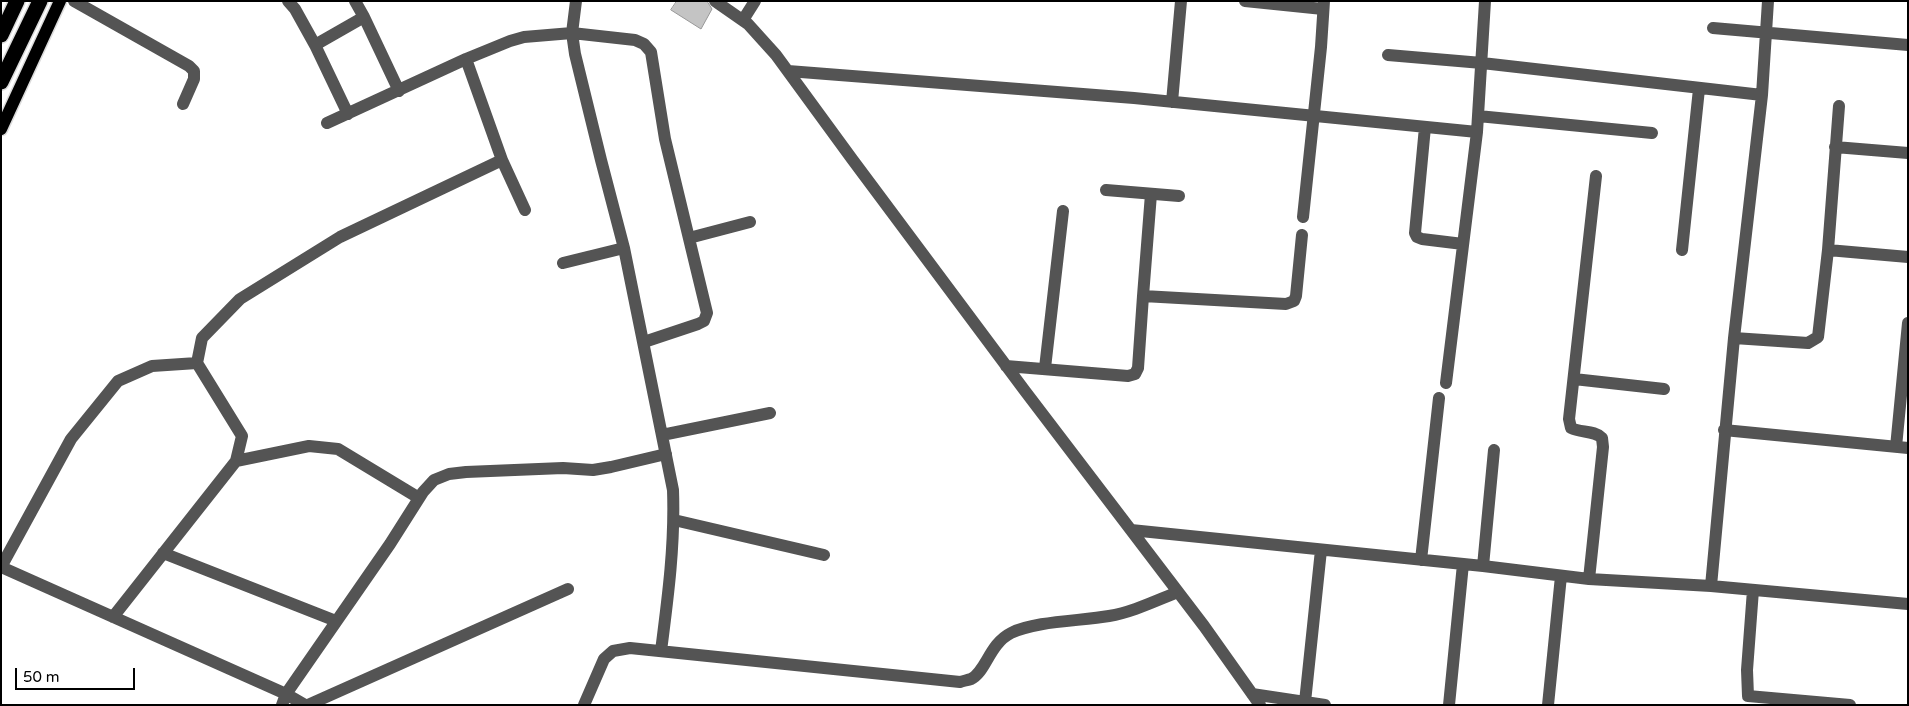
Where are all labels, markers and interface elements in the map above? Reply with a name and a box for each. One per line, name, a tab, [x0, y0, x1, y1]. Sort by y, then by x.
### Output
scale bar	[18, 658, 138, 690]
text: 50 m	[23, 668, 60, 686]

